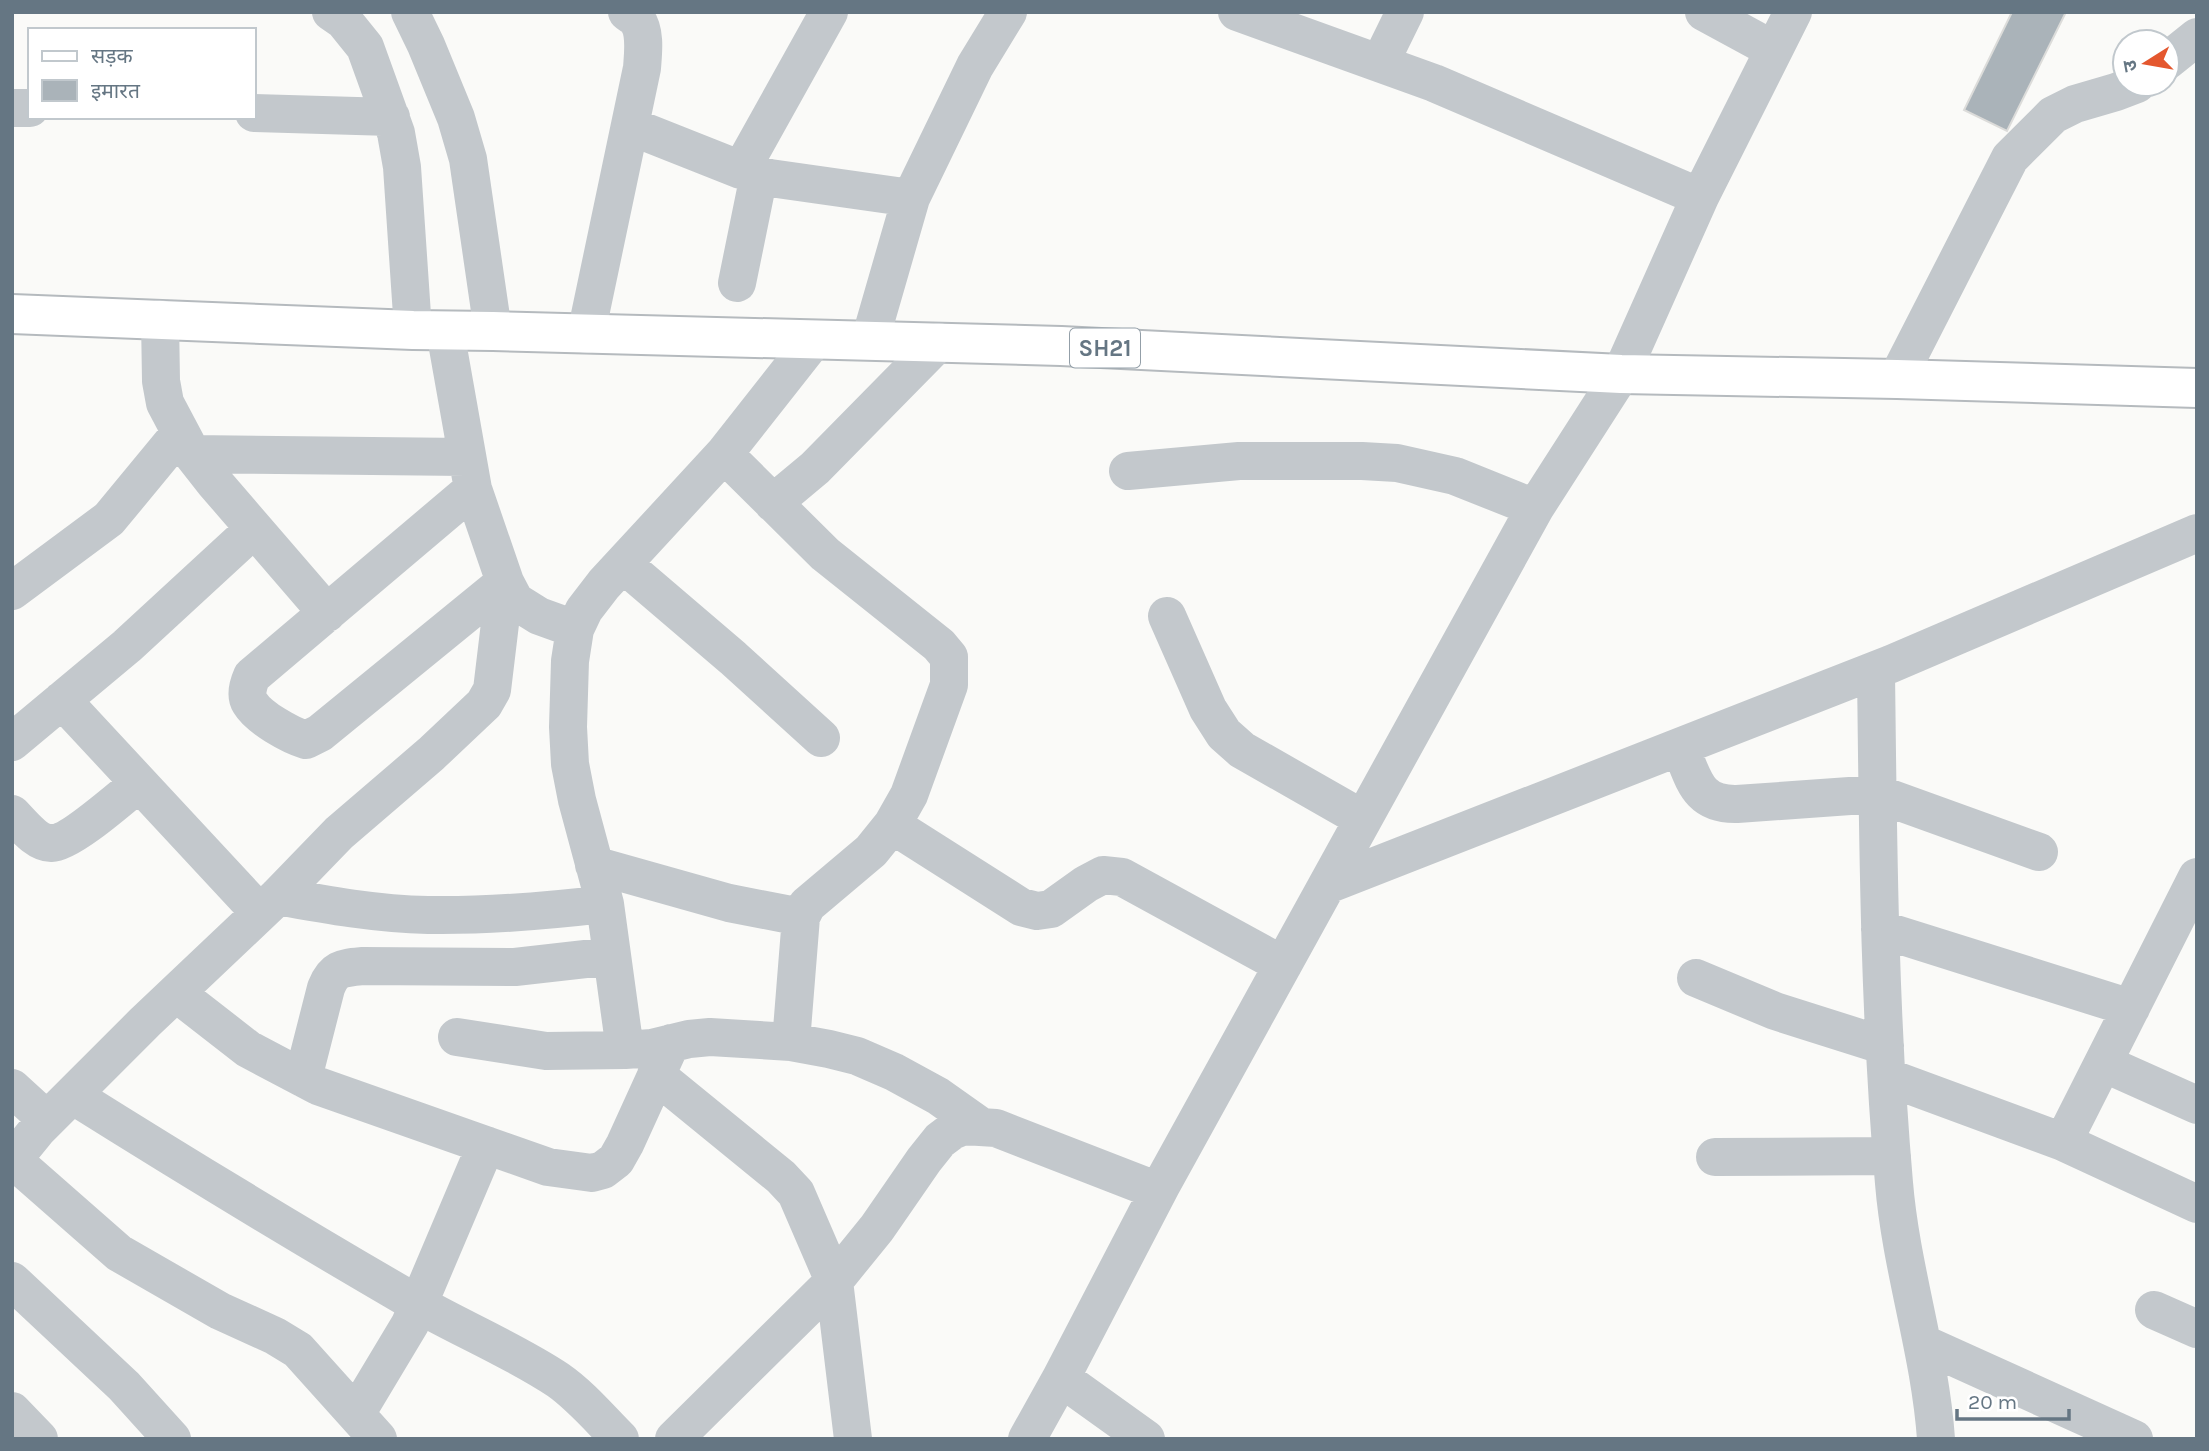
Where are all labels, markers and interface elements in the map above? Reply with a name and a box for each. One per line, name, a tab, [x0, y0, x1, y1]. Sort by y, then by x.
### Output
legend	[28, 28, 256, 119]
north arrow	[2111, 28, 2181, 98]
text: सड़क	[91, 44, 133, 68]
text: उ	[2118, 58, 2142, 74]
text: इमारत	[91, 79, 141, 103]
road number: SH21	[1070, 328, 1140, 368]
scale bar	[1957, 1378, 2069, 1422]
text: 20 m	[1968, 1390, 2017, 1414]

